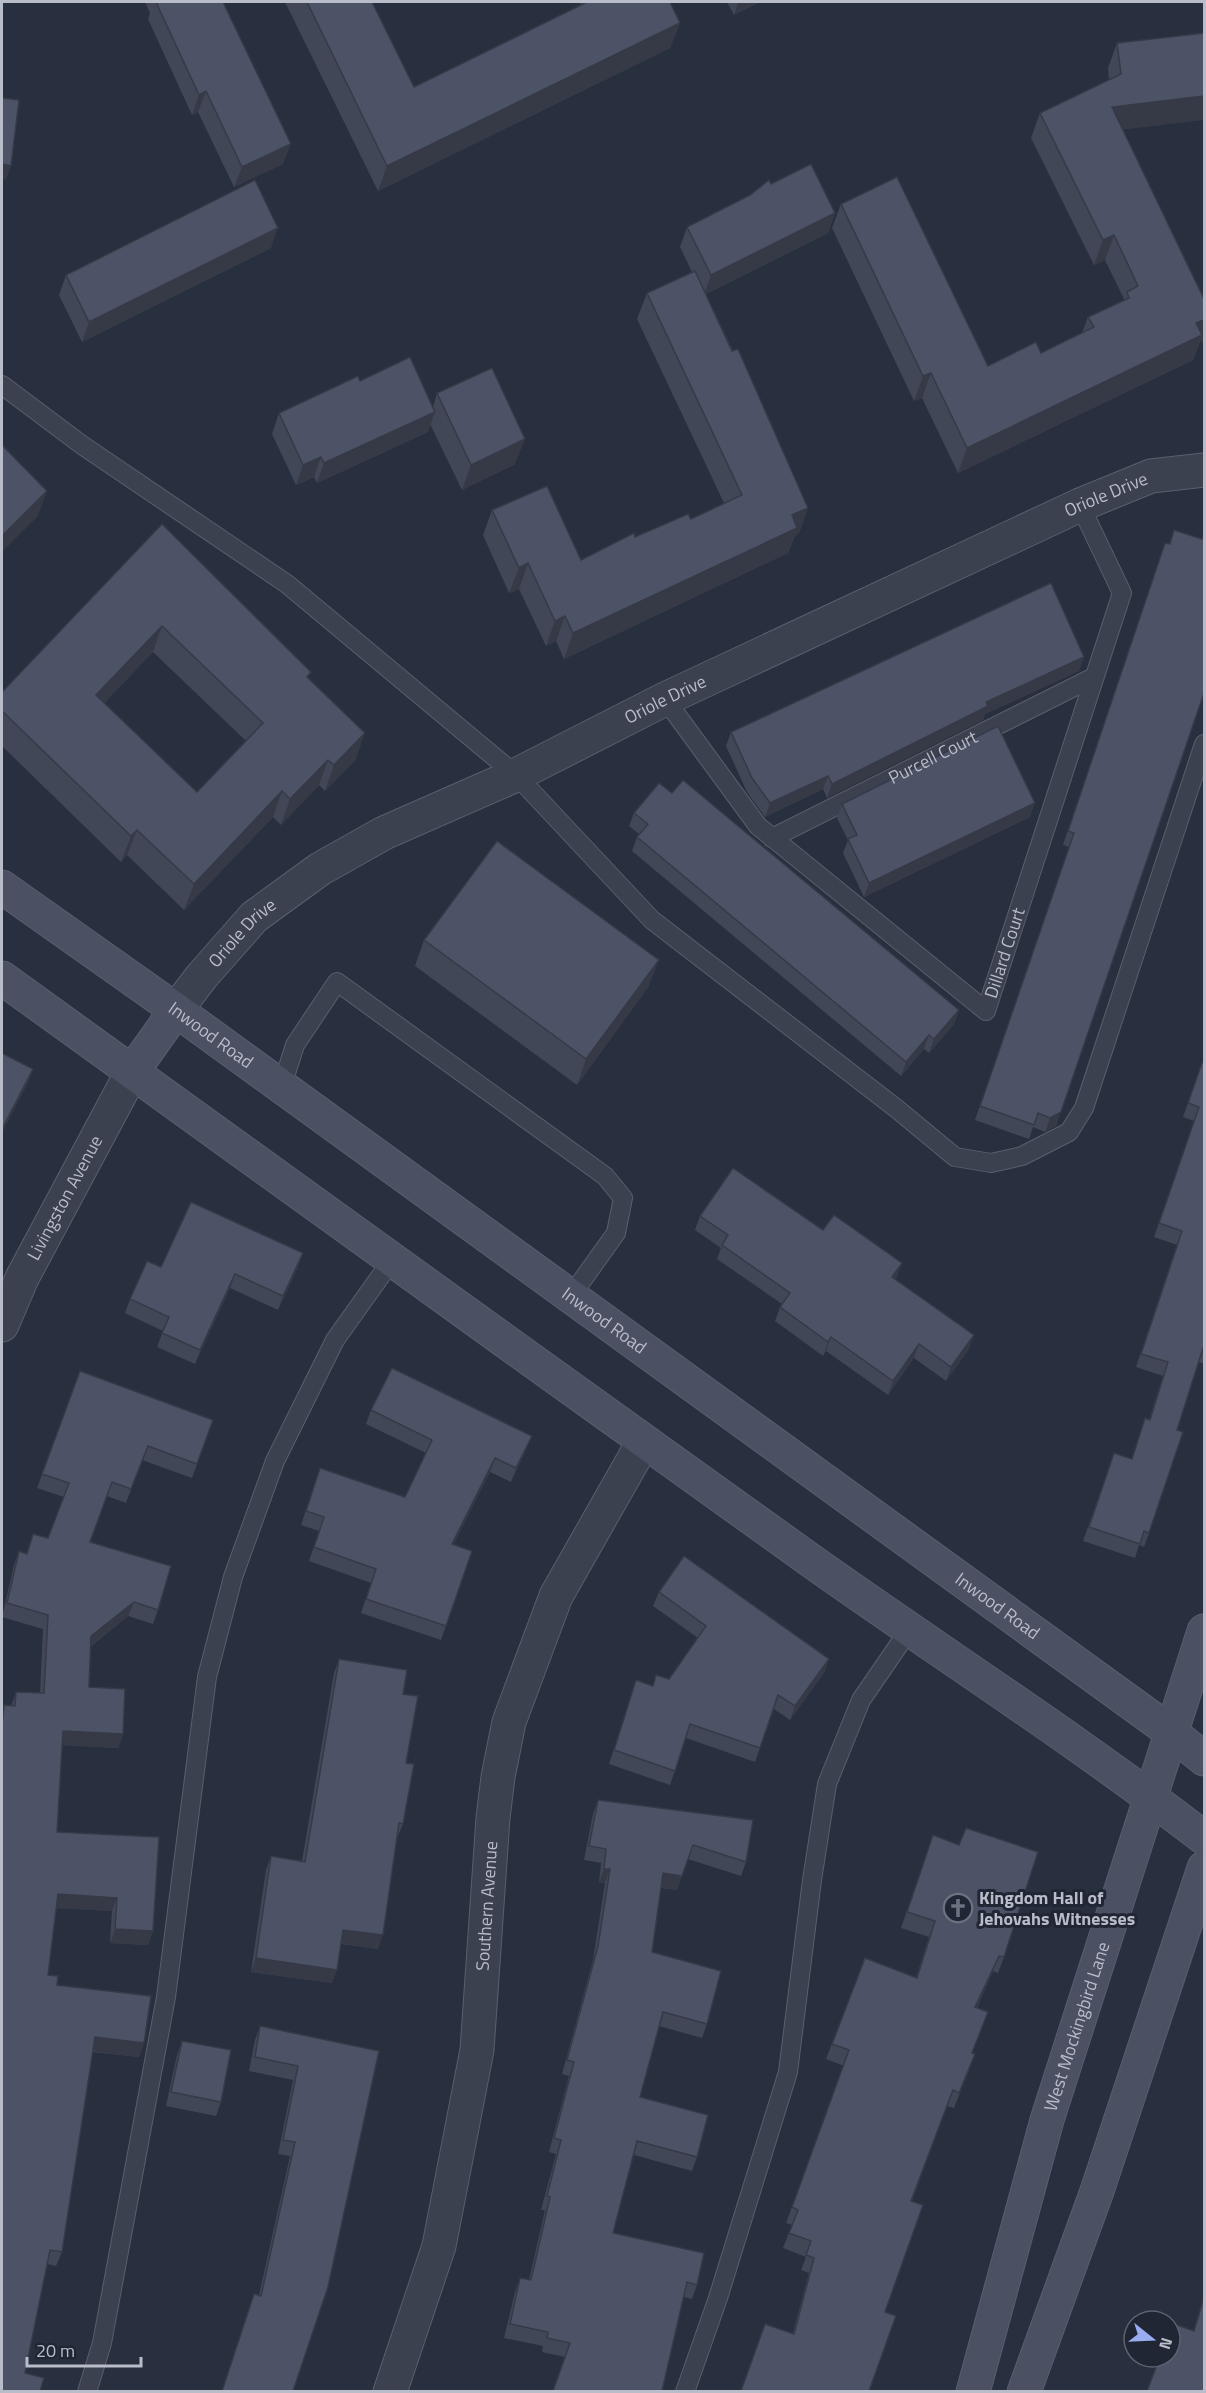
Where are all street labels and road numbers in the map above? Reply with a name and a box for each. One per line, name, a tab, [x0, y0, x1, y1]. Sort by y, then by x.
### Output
street label: Oriole Drive	[1059, 465, 1152, 524]
street label: Oriole Drive	[619, 668, 711, 731]
street label: Purcell Court	[883, 723, 983, 791]
street label: Oriole Drive	[201, 891, 282, 973]
street label: Dillard Court	[977, 903, 1032, 1002]
street label: Inwood Road	[163, 995, 259, 1075]
street label: Livingston Avenue	[20, 1130, 109, 1265]
street label: Inwood Road	[556, 1280, 652, 1360]
street label: Inwood Road	[950, 1566, 1046, 1646]
street label: Southern Avenue	[468, 1840, 504, 1972]
street label: West Mockingbird Lane	[1037, 1938, 1116, 2115]

